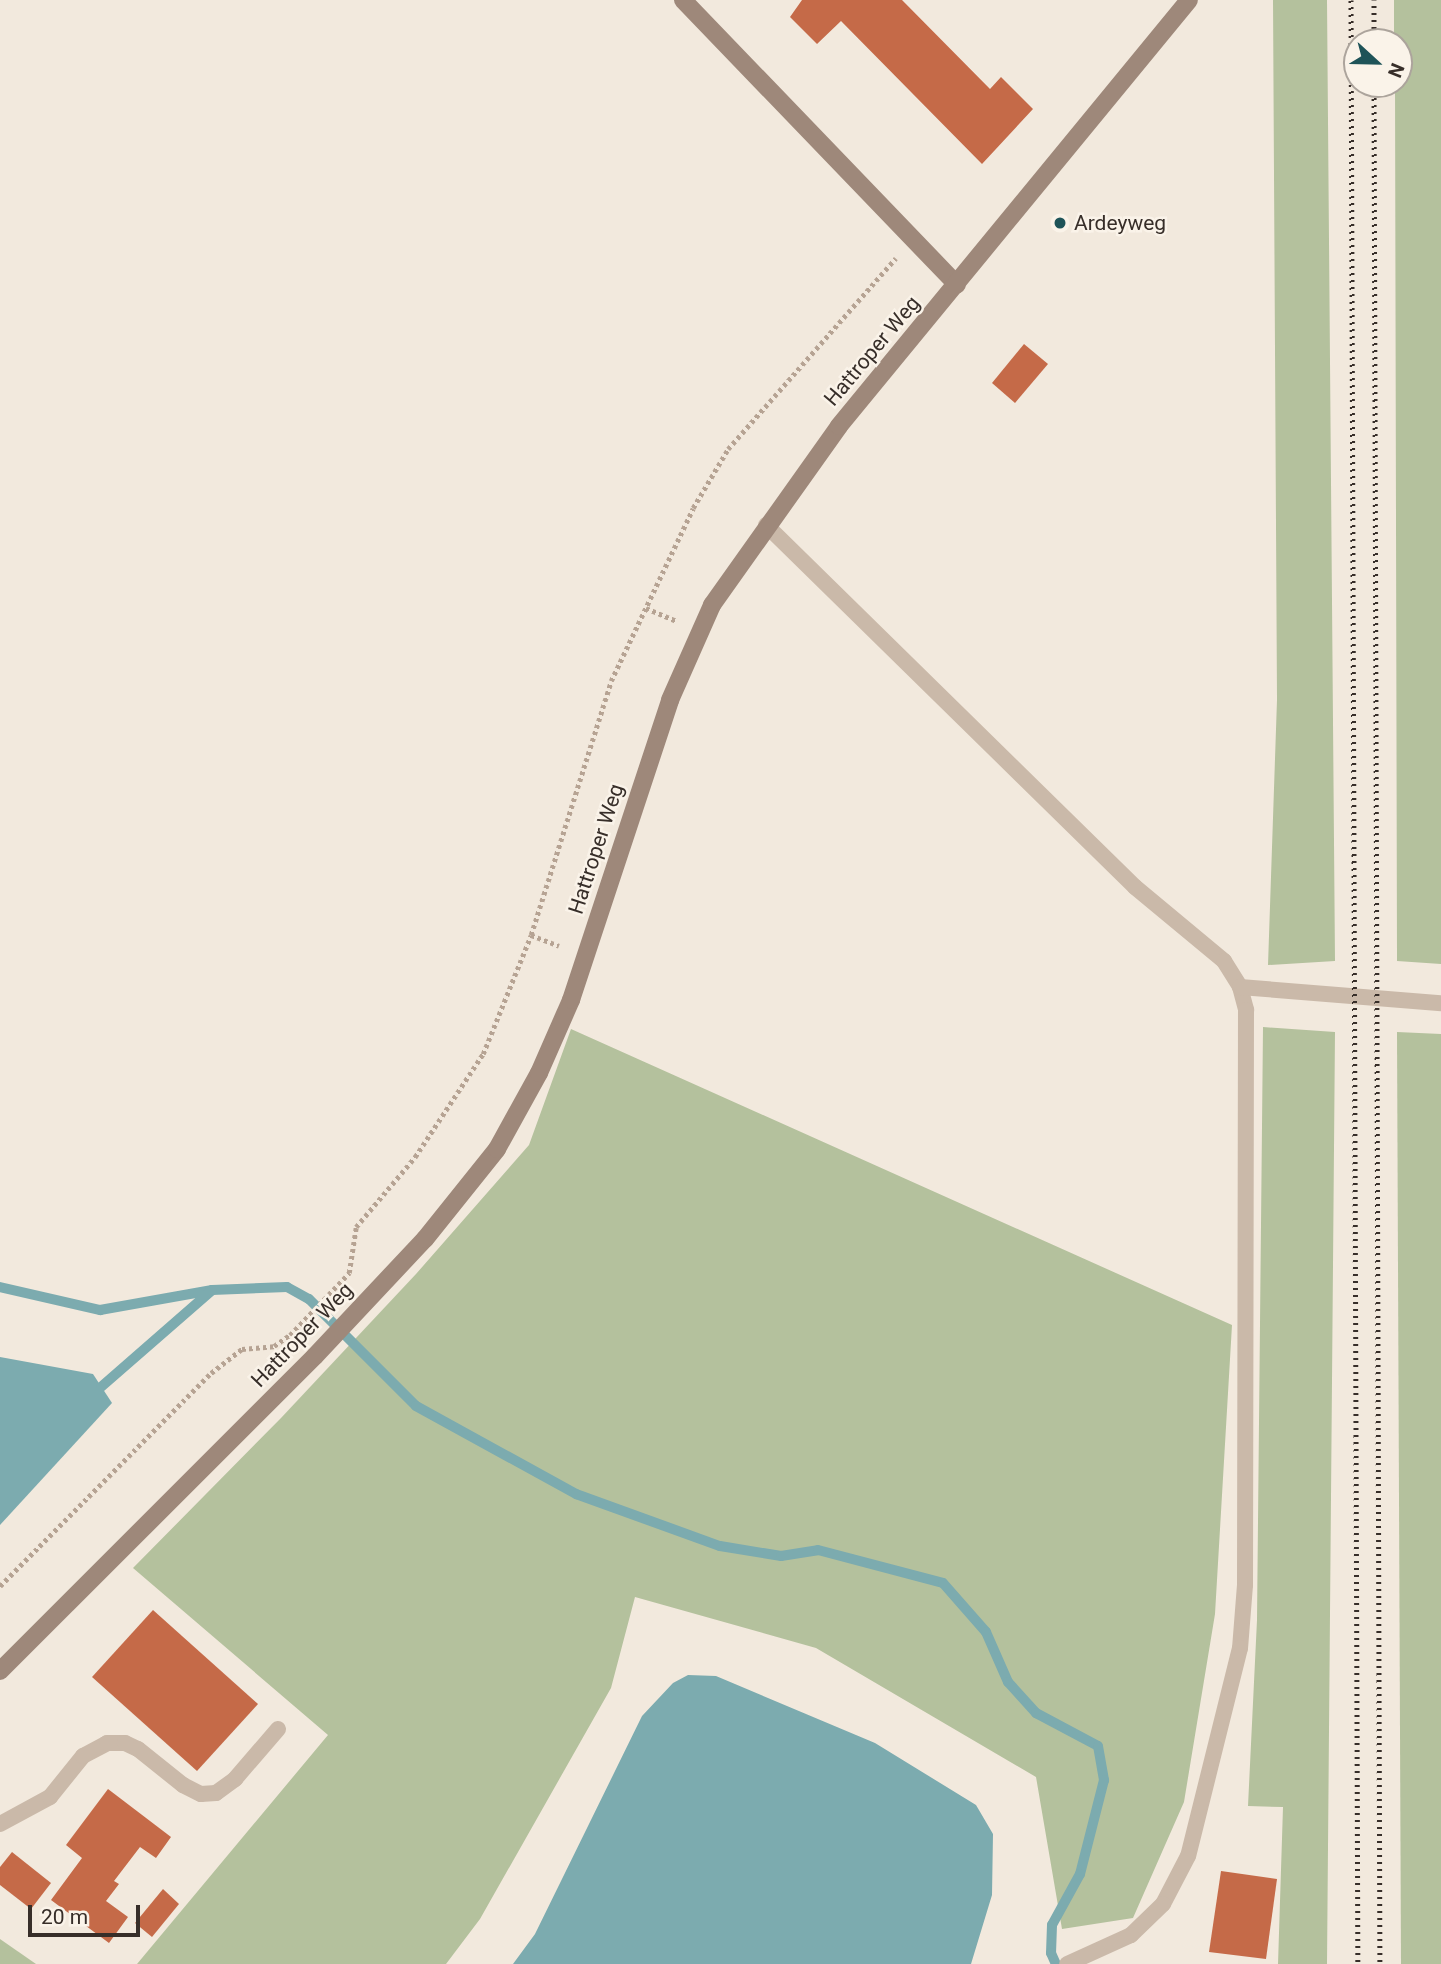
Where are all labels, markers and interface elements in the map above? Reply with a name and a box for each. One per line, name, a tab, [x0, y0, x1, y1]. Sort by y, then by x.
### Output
north arrow	[1343, 28, 1413, 98]
text: N	[1383, 60, 1409, 81]
place label: Ardeyweg	[1074, 210, 1166, 236]
marker: Ardeyweg	[1052, 215, 1068, 231]
street label: Hattroper Weg	[819, 291, 925, 411]
street label: Hattroper Weg	[563, 781, 629, 917]
street label: Hattroper Weg	[246, 1278, 358, 1392]
scale bar	[32, 1890, 144, 1934]
text: 20 m	[41, 1905, 88, 1929]

